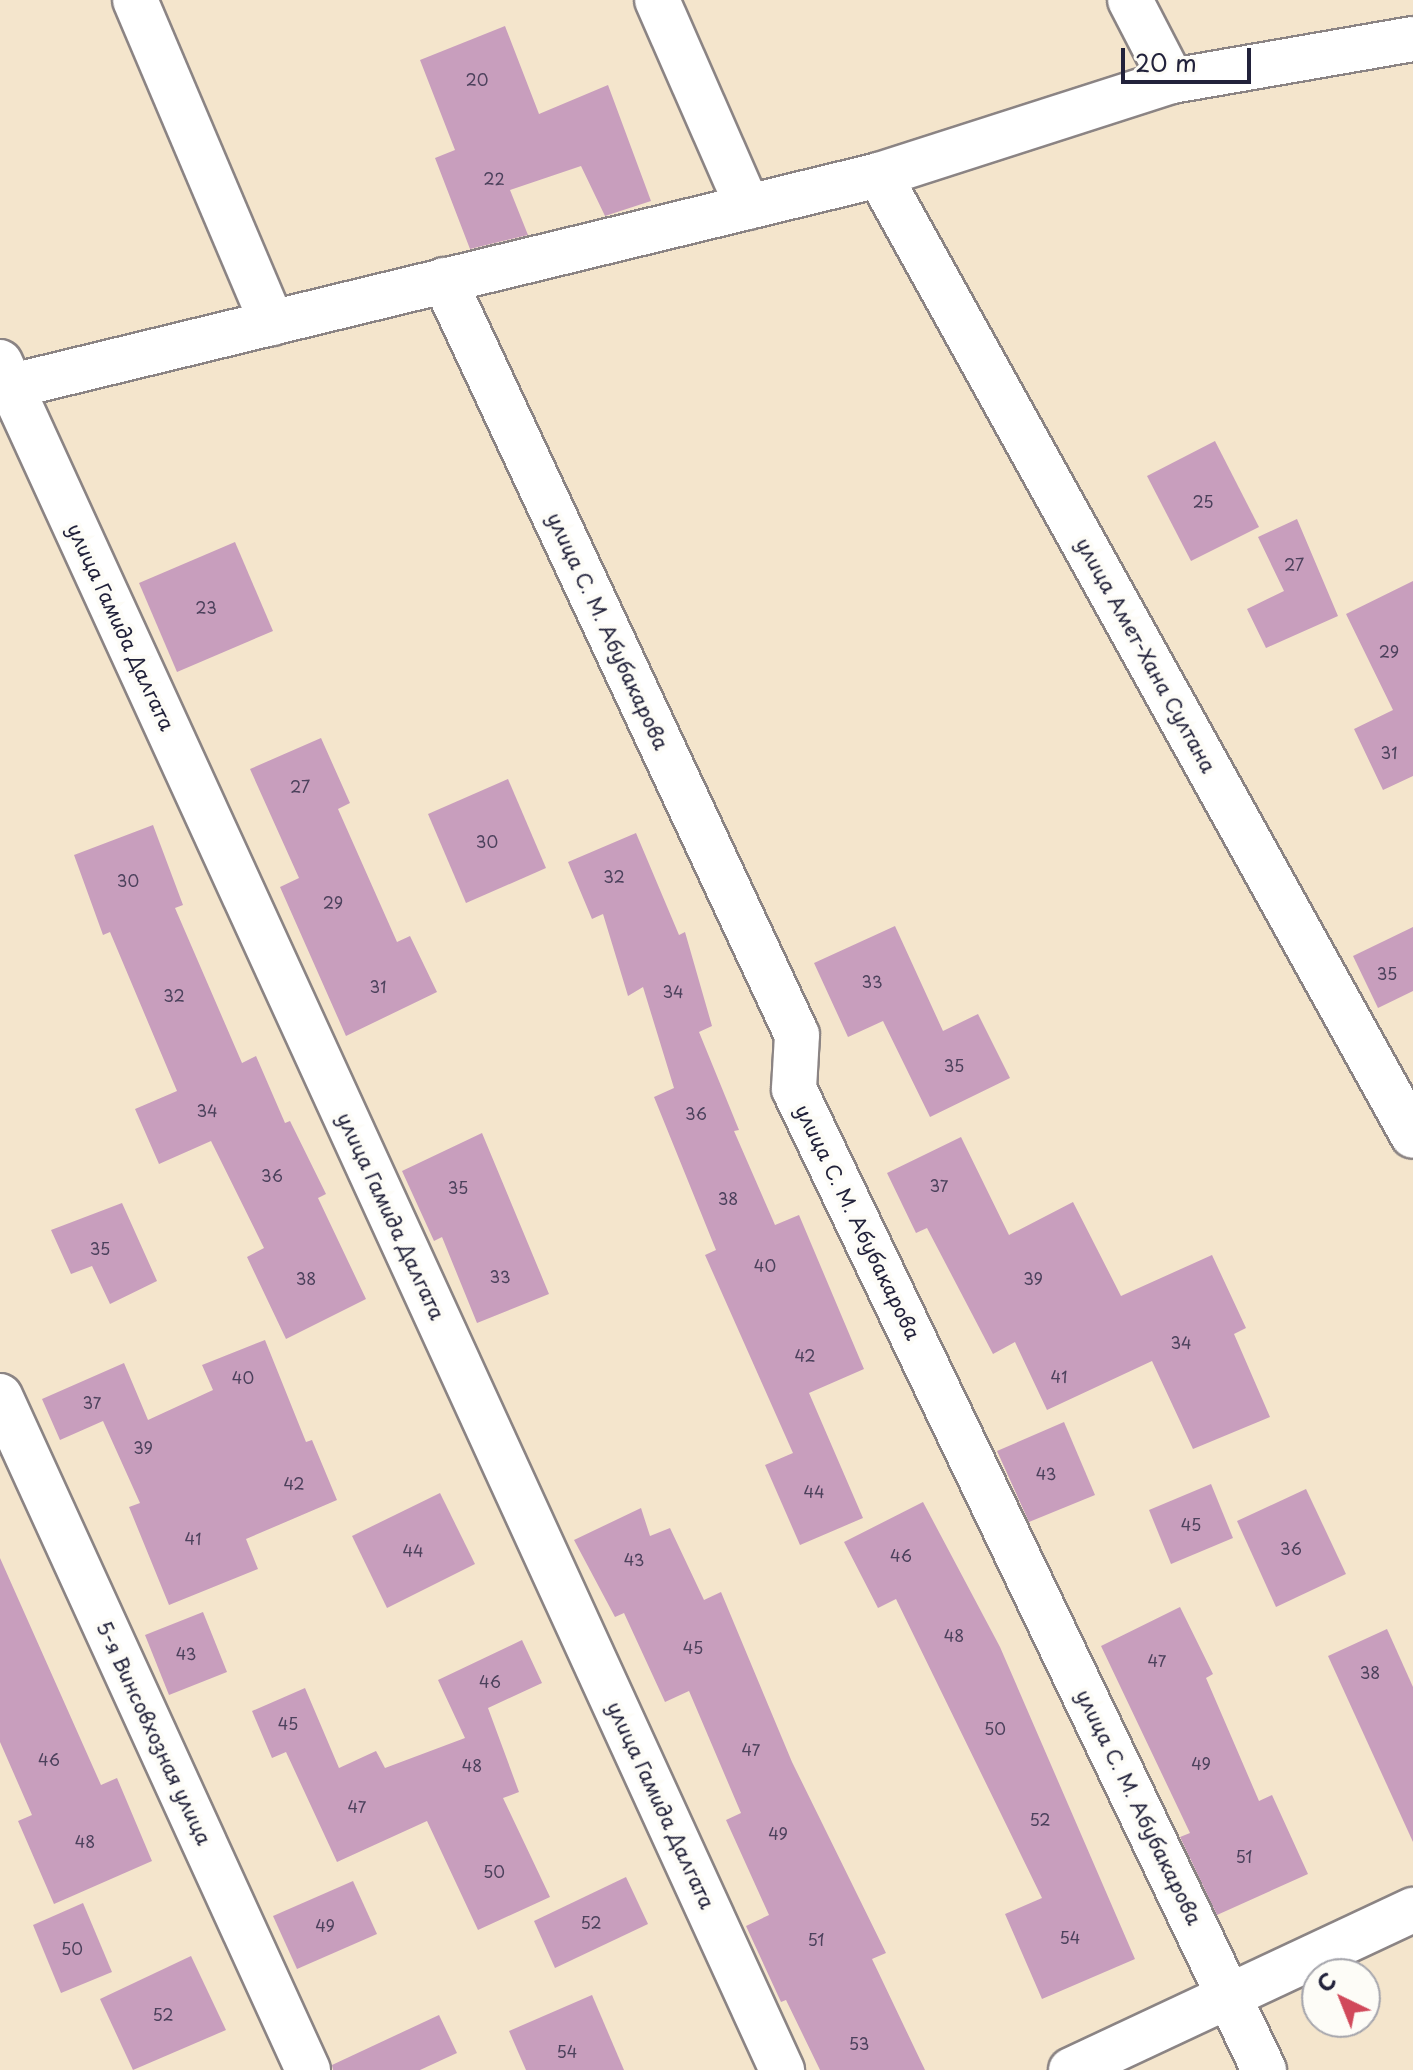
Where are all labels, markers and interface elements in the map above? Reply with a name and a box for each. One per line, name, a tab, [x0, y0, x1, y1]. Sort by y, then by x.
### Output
scale bar	[1125, 32, 1255, 82]
text: 20 m	[1135, 44, 1197, 80]
house number: 20	[466, 69, 488, 89]
house number: 22	[483, 168, 505, 188]
house number: 25	[1192, 491, 1214, 511]
street label: улица С. М. Абубакарова	[542, 508, 674, 754]
street label: улица Гамида Далгата	[62, 519, 180, 735]
street label: улица Амет-Хана Султана	[1071, 533, 1221, 777]
house number: 27	[1284, 554, 1304, 574]
house number: 23	[195, 597, 217, 617]
house number: 29	[1379, 641, 1399, 661]
house number: 31	[1381, 742, 1397, 762]
house number: 27	[290, 776, 310, 796]
house number: 30	[476, 831, 498, 851]
house number: 32	[603, 866, 625, 886]
house number: 30	[117, 870, 139, 890]
house number: 29	[323, 892, 343, 912]
house number: 35	[1377, 963, 1397, 983]
house number: 33	[861, 971, 883, 991]
house number: 31	[370, 976, 386, 996]
house number: 34	[662, 981, 684, 1001]
house number: 32	[163, 985, 185, 1005]
house number: 35	[944, 1055, 964, 1075]
house number: 34	[196, 1100, 218, 1120]
street label: улица С. М. Абубакарова	[790, 1100, 926, 1344]
house number: 36	[685, 1103, 707, 1123]
street label: улица Гамида Далгата	[332, 1108, 450, 1324]
house number: 36	[261, 1165, 283, 1185]
house number: 37	[930, 1175, 948, 1195]
house number: 35	[448, 1177, 468, 1197]
house number: 38	[718, 1188, 738, 1208]
house number: 35	[90, 1238, 110, 1258]
house number: 40	[754, 1255, 776, 1275]
house number: 33	[489, 1266, 511, 1286]
house number: 38	[296, 1268, 316, 1288]
house number: 39	[1023, 1268, 1043, 1288]
house number: 34	[1170, 1332, 1192, 1352]
house number: 42	[794, 1345, 816, 1365]
house number: 41	[1051, 1366, 1067, 1386]
house number: 40	[232, 1367, 254, 1387]
house number: 37	[83, 1392, 101, 1412]
house number: 39	[133, 1437, 153, 1457]
house number: 43	[1036, 1463, 1056, 1483]
house number: 42	[283, 1473, 305, 1493]
house number: 44	[803, 1481, 825, 1501]
house number: 45	[1181, 1514, 1201, 1534]
house number: 41	[185, 1528, 201, 1548]
house number: 36	[1280, 1538, 1302, 1558]
house number: 44	[402, 1540, 424, 1560]
house number: 46	[890, 1545, 912, 1565]
house number: 43	[624, 1549, 644, 1569]
street label: 5-я Винсовхозная улица	[91, 1616, 217, 1850]
house number: 48	[944, 1625, 964, 1645]
house number: 45	[683, 1637, 703, 1657]
house number: 43	[176, 1643, 196, 1663]
house number: 47	[1148, 1650, 1166, 1670]
house number: 38	[1360, 1662, 1380, 1682]
house number: 46	[479, 1671, 501, 1691]
street label: улица С. М. Абубакарова	[1071, 1685, 1207, 1929]
street label: улица Гамида Далгата	[602, 1697, 720, 1913]
house number: 45	[278, 1713, 298, 1733]
house number: 50	[984, 1718, 1006, 1738]
house number: 47	[742, 1739, 760, 1759]
house number: 46	[38, 1749, 60, 1769]
house number: 49	[1191, 1753, 1211, 1773]
house number: 48	[462, 1755, 482, 1775]
house number: 47	[348, 1796, 366, 1816]
house number: 52	[1029, 1809, 1051, 1829]
house number: 49	[768, 1823, 788, 1843]
house number: 48	[75, 1831, 95, 1851]
house number: 51	[1235, 1846, 1253, 1866]
house number: 50	[483, 1861, 505, 1881]
house number: 52	[580, 1912, 602, 1932]
house number: 49	[315, 1915, 335, 1935]
house number: 54	[1060, 1927, 1080, 1947]
house number: 51	[807, 1929, 825, 1949]
house number: 50	[61, 1938, 83, 1958]
north arrow	[1301, 1958, 1381, 2038]
text: С	[1308, 1964, 1343, 1999]
house number: 52	[152, 2004, 174, 2024]
house number: 53	[849, 2033, 869, 2053]
house number: 54	[557, 2041, 577, 2061]

